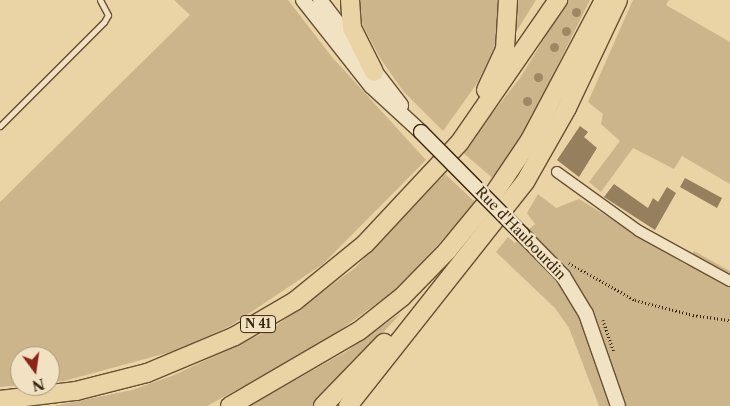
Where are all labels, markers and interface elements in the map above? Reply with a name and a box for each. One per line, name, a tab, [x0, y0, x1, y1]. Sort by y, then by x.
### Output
street label: Rue d'Haubourdin	[472, 183, 570, 283]
road number: N 41	[239, 314, 277, 334]
north arrow	[10, 346, 60, 396]
text: N	[30, 374, 46, 395]

